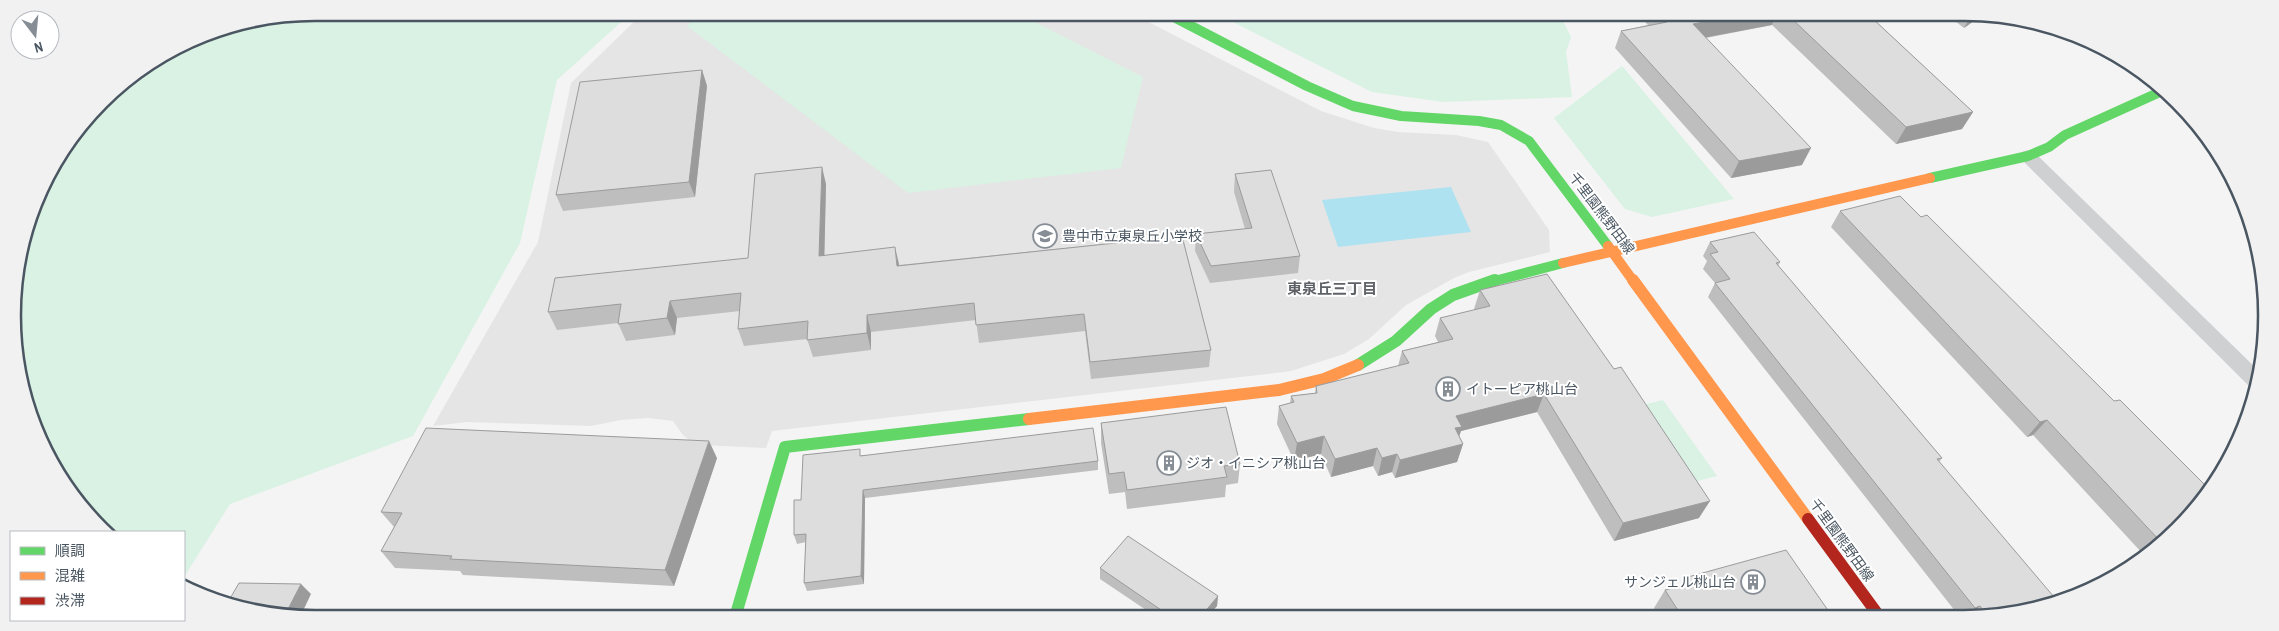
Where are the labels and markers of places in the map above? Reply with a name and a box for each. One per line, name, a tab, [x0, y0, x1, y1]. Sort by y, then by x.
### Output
school or university icon: 豊中市立東泉丘小学校	[1032, 223, 1058, 249]
place label: 豊中市立東泉丘小学校	[1062, 227, 1202, 245]
building icon: イトーピア桃山台	[1435, 376, 1461, 402]
place label: イトーピア桃山台	[1466, 380, 1578, 398]
building icon: ジオ・イニシア桃山台	[1156, 450, 1182, 476]
place label: ジオ・イニシア桃山台	[1186, 454, 1326, 472]
building icon: サンジェル桃山台	[1740, 569, 1766, 595]
place label: サンジェル桃山台	[1624, 573, 1736, 591]

